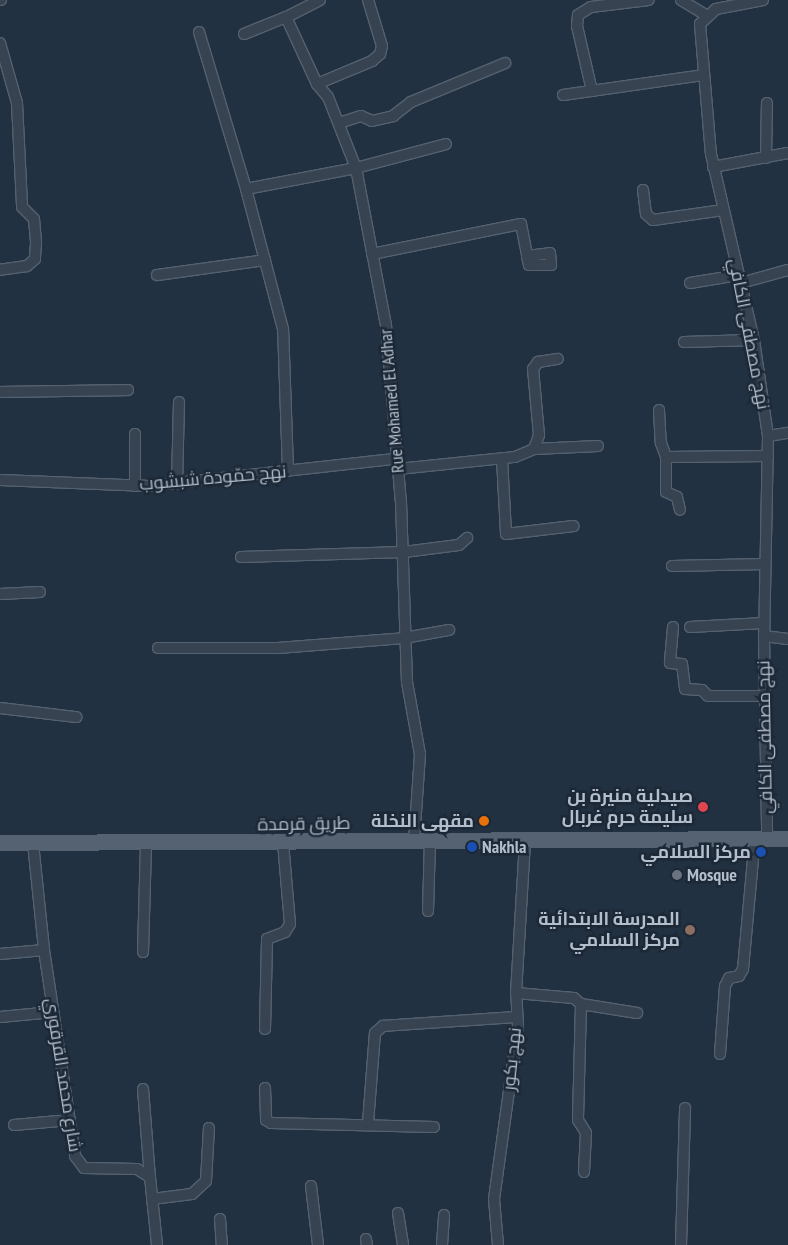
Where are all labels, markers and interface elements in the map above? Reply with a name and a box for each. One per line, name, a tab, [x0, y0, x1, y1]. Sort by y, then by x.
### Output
street label: نهج مصطفى الكافي	[724, 257, 774, 411]
street label: Rue Mohamed El Adhar	[375, 328, 409, 474]
street label: نهج حمّودة شبشوب	[139, 461, 287, 495]
street label: نهج مصطفى الكافي	[753, 660, 777, 814]
place label: صيدلية منيرة بن سليمة حرم غربال	[562, 786, 693, 829]
marker: صيدلية منيرة بن سليمة حرم غربال	[697, 801, 709, 813]
place label: مقهى النخلة	[371, 810, 474, 832]
street label: طريق قرمدة	[257, 812, 351, 836]
marker: مقهى النخلة	[478, 815, 490, 827]
place label: Nakhla	[482, 836, 526, 858]
marker: Nakhla	[466, 841, 478, 853]
place label: مركز السلامي	[640, 841, 751, 863]
marker: مركز السلامي	[755, 846, 767, 858]
place label: Mosque	[687, 864, 737, 886]
marker: Mosque	[671, 869, 683, 881]
place label: المدرسة الابتدائية مركز السلامي	[538, 909, 680, 952]
marker: المدرسة الابتدائية مركز السلامي	[684, 924, 696, 936]
street label: شارع محمد القرقوري	[40, 996, 86, 1154]
street label: نهج بكور	[498, 1026, 526, 1092]

